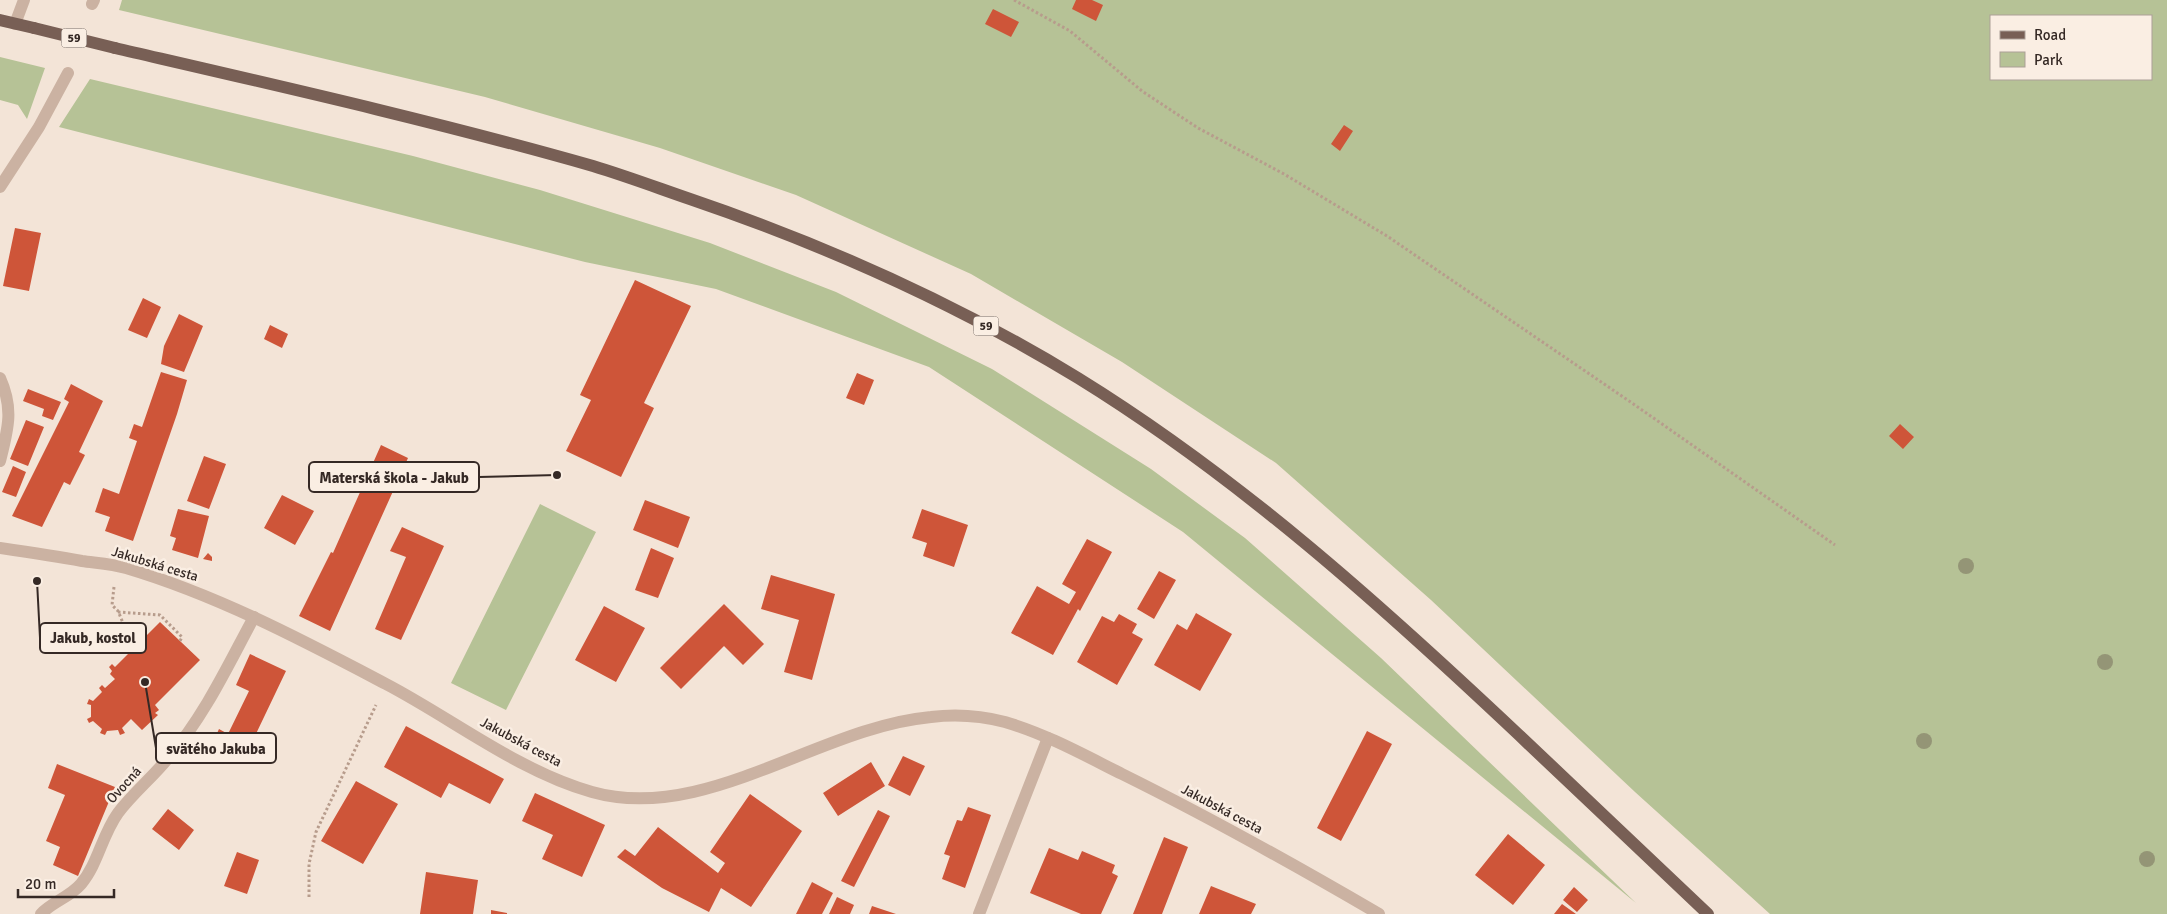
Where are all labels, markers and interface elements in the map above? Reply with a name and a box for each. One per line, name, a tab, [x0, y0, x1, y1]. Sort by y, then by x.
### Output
legend	[1990, 15, 2152, 80]
text: Road	[2034, 26, 2066, 44]
road number: 59	[62, 28, 86, 48]
text: Park	[2034, 51, 2063, 69]
road number: 59	[974, 316, 998, 336]
callout: Materská škola - Jakub	[309, 462, 479, 492]
text: Materská škola - Jakub	[319, 469, 469, 487]
street label: Jakubská cesta	[110, 543, 200, 585]
callout: Jakub, kostol	[40, 623, 146, 653]
text: Jakub, kostol	[50, 629, 136, 647]
street label: Jakubská cesta	[477, 713, 565, 771]
callout: svätého Jakuba	[156, 733, 276, 763]
text: svätého Jakuba	[166, 740, 266, 758]
street label: Ovocná	[103, 763, 145, 807]
street label: Jakubská cesta	[1178, 780, 1266, 838]
scale bar	[18, 866, 114, 898]
text: 20 m	[25, 875, 56, 893]

